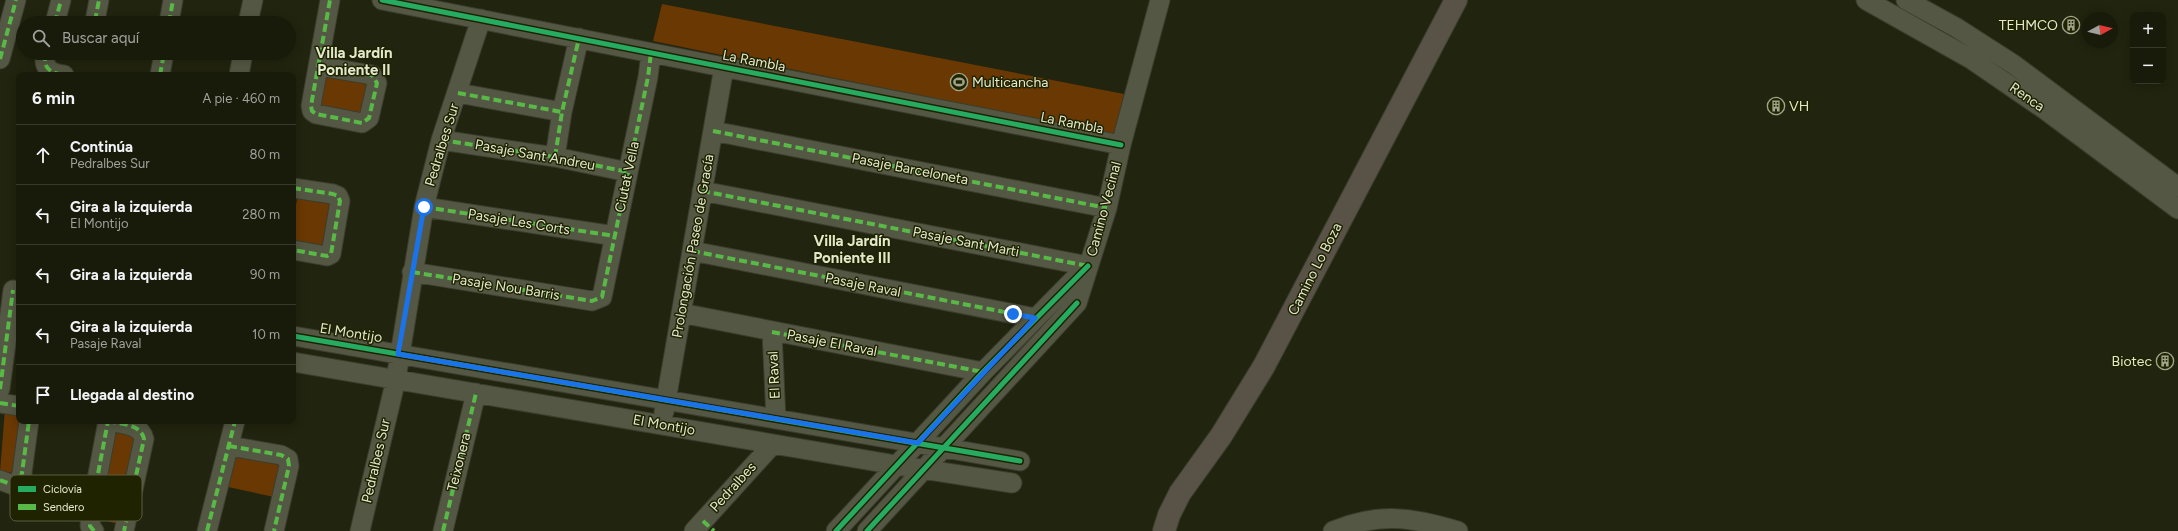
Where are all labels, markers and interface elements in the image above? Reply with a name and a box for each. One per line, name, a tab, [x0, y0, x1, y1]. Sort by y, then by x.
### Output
north arrow	[2082, 12, 2118, 48]
map controls	[2130, 12, 2166, 84]
button: +	[2130, 12, 2166, 48]
building icon: TEHMCO	[2061, 15, 2081, 35]
search box	[16, 16, 296, 60]
place label: TEHMCO	[1999, 17, 2058, 34]
icon: search	[30, 27, 52, 49]
text: Buscar aquí	[62, 29, 139, 47]
district label: Villa Jardín Poniente II	[315, 44, 393, 79]
street label: La Rambla	[721, 47, 787, 75]
button: −	[2130, 48, 2166, 84]
sports icon: Multicancha	[949, 72, 969, 92]
place label: Multicancha	[972, 74, 1048, 91]
street label: Renca	[2006, 79, 2048, 115]
text: 6 min	[32, 88, 75, 108]
text: A pie · 460 m	[202, 91, 280, 106]
building icon: VH	[1766, 96, 1786, 116]
place label: VH	[1789, 98, 1809, 115]
street label: Pedralbes Sur	[421, 101, 463, 188]
street label: La Rambla	[1039, 109, 1105, 137]
street label: Pasaje Sant Andreu	[474, 136, 596, 174]
text: Continúa	[70, 138, 133, 156]
street label: Ciutat Vella	[611, 140, 643, 214]
icon: ahead	[32, 144, 54, 166]
text: 80 m	[249, 147, 280, 162]
street label: Pasaje Barceloneta	[850, 149, 970, 189]
street label: Prolongación Paseo de Gracía	[668, 153, 718, 339]
text: Pedralbes Sur	[70, 156, 150, 171]
street label: Camino Vecinal	[1083, 160, 1125, 258]
text: Gira a la izquierda	[70, 198, 192, 216]
route start	[415, 198, 433, 216]
icon: left	[32, 204, 54, 226]
street label: Pasaje Les Corts	[467, 206, 571, 238]
text: 280 m	[242, 207, 280, 222]
text: El Montijo	[70, 216, 129, 231]
street label: Camino Lo Boza	[1284, 220, 1346, 318]
street label: Pasaje Sant Marti	[911, 223, 1021, 261]
district label: Villa Jardín Poniente III	[813, 232, 891, 267]
icon: left	[32, 264, 54, 286]
text: Gira a la izquierda	[70, 266, 192, 284]
text: 90 m	[250, 267, 280, 282]
street label: Pasaje Raval	[824, 269, 902, 301]
street label: Pasaje Nou Barris	[451, 270, 561, 304]
route end	[1004, 305, 1022, 323]
text: Gira a la izquierda	[70, 318, 192, 336]
street label: El Montijo	[319, 320, 383, 346]
icon: left	[32, 324, 54, 346]
street label: Pasaje El Raval	[785, 326, 879, 360]
text: 10 m	[252, 327, 280, 342]
text: Pasaje Raval	[70, 336, 141, 351]
street label: El Raval	[764, 351, 784, 399]
building icon: Biotec	[2155, 351, 2175, 371]
place label: Biotec	[2112, 353, 2152, 370]
icon: arrive	[32, 384, 54, 406]
text: Llegada al destino	[70, 386, 194, 404]
street label: El Montijo	[631, 411, 697, 439]
street label: Pedralbes Sur	[358, 417, 394, 505]
street label: Teixonera	[444, 431, 474, 493]
street label: Pedralbes	[706, 459, 760, 515]
legend	[10, 475, 142, 521]
text: Ciclovía	[43, 483, 82, 496]
text: Sendero	[43, 501, 84, 514]

